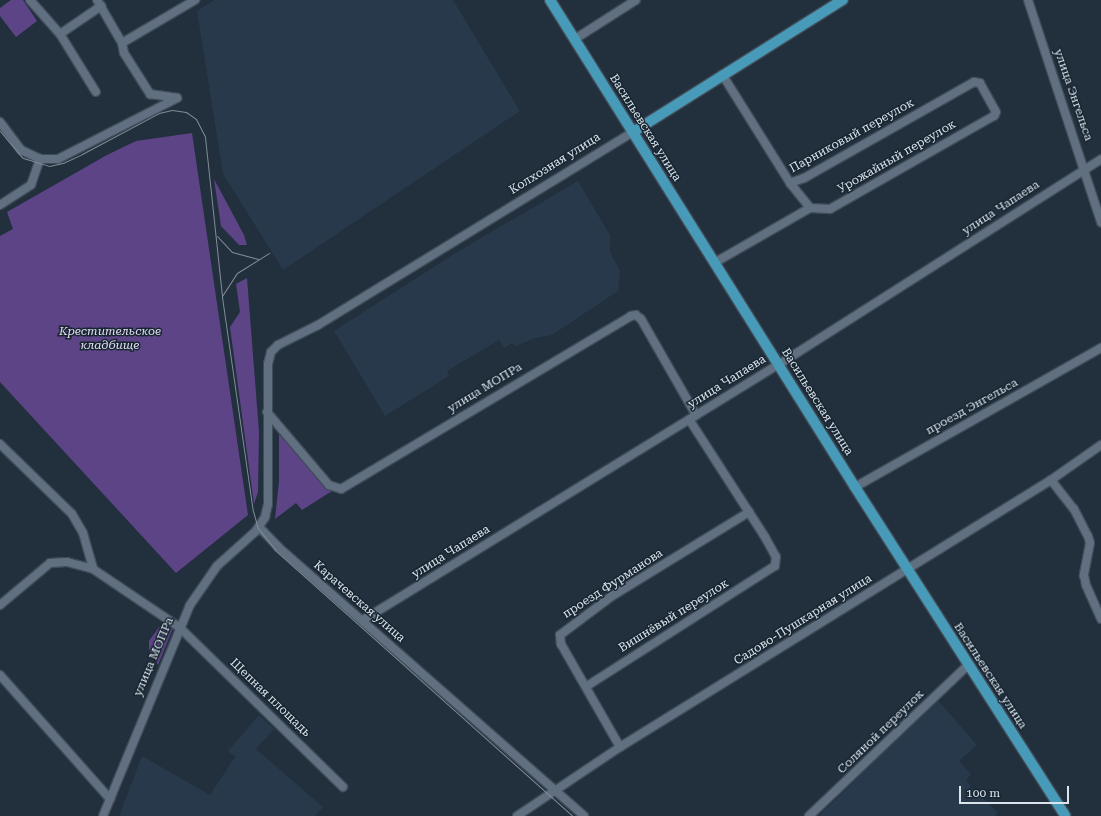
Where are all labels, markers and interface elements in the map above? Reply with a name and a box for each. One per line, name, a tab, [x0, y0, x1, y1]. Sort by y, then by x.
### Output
street label: улица Энгельса	[1051, 47, 1095, 143]
street label: Васильевская улица	[606, 72, 684, 184]
street label: Парниковый переулок	[787, 96, 917, 176]
street label: Урожайный переулок	[835, 117, 959, 197]
street label: Колхозная улица	[507, 130, 603, 198]
street label: улица Чапаева	[960, 178, 1042, 238]
park label: Крестительское кладбище	[59, 325, 161, 353]
street label: Васильевская улица	[778, 346, 856, 458]
street label: улица Чапаева	[685, 352, 769, 412]
street label: улица МОПРа	[445, 360, 525, 416]
street label: проезд Энгельса	[923, 376, 1021, 438]
street label: улица Чапаева	[409, 522, 493, 582]
street label: проезд Фурманова	[560, 546, 666, 622]
street label: Карачевская улица	[310, 558, 408, 646]
street label: Садово-Пушкарная улица	[731, 572, 875, 668]
street label: Вишнёвый переулок	[616, 576, 732, 656]
street label: улица МОПРа	[131, 615, 177, 699]
street label: Васильевская улица	[950, 620, 1030, 732]
street label: Щепная площадь	[227, 656, 313, 740]
street label: Соляной переулок	[835, 687, 927, 777]
scale bar	[961, 778, 1071, 804]
text: 100 m	[966, 786, 1000, 800]

